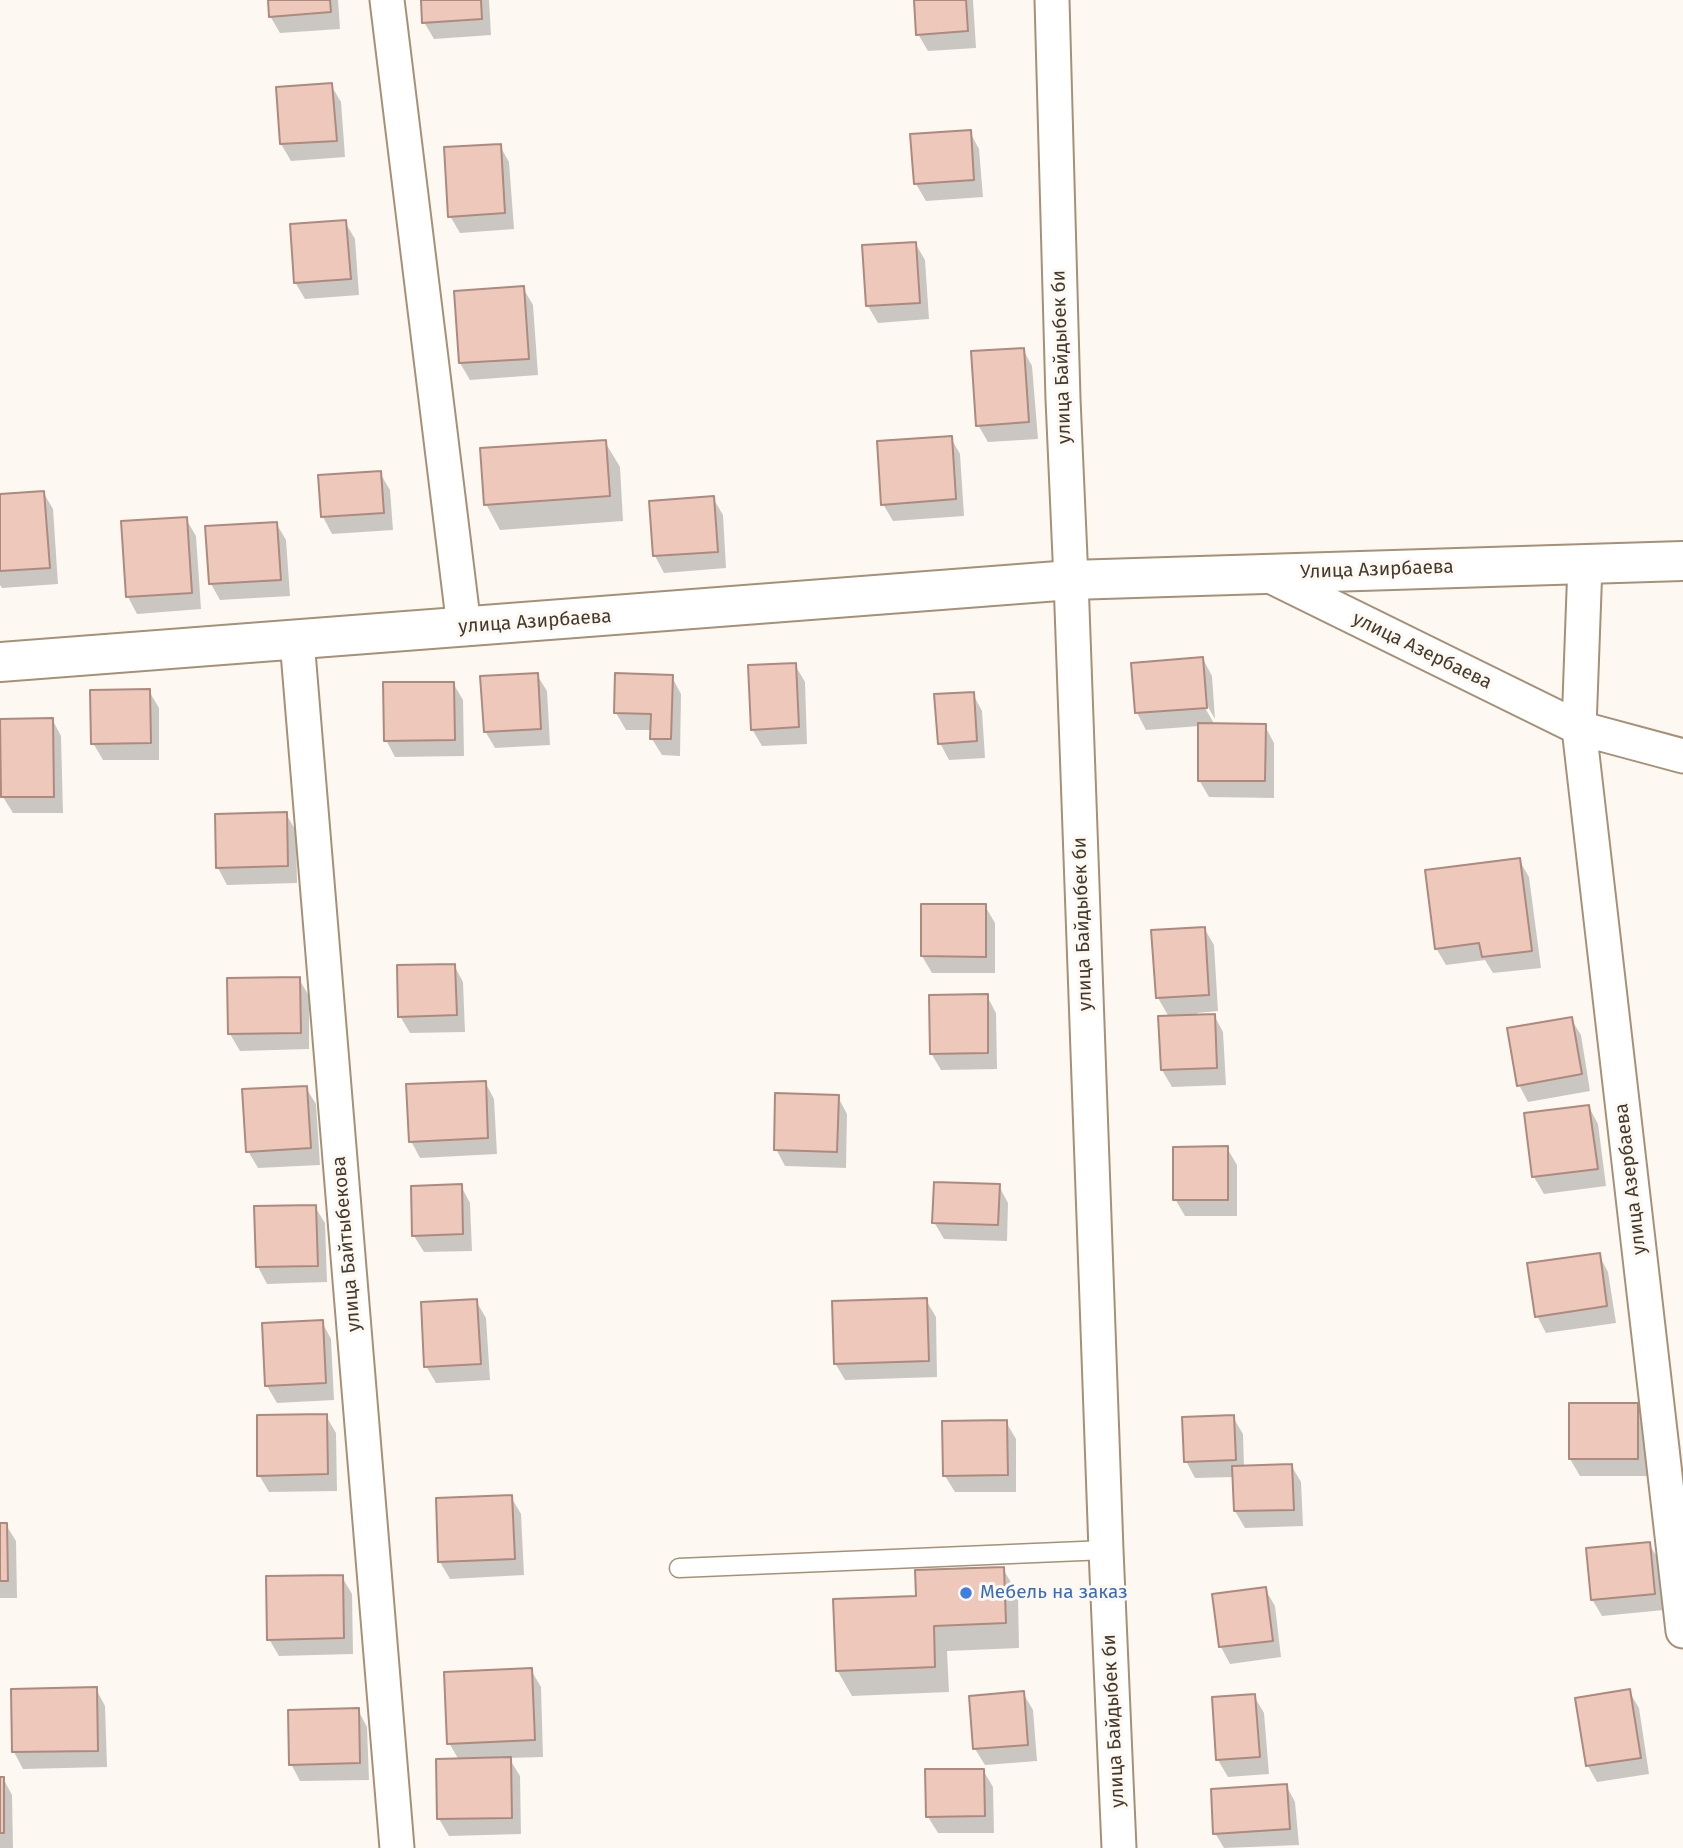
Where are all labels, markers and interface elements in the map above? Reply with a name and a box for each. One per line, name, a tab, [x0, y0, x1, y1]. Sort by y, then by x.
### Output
street label: улица Байдыбек би	[1048, 270, 1076, 444]
street label: Улица Азирбаева	[1300, 556, 1454, 584]
street label: улица Азирбаева	[458, 605, 612, 639]
street label: улица Азербаева	[1349, 607, 1495, 695]
street label: улица Байдыбек би	[1069, 837, 1097, 1011]
street label: улица Азербаева	[1610, 1102, 1652, 1256]
street label: улица Байтыбекова	[328, 1155, 366, 1333]
place label: Мебель на заказ	[980, 1582, 1128, 1604]
marker: Мебель на заказ	[958, 1585, 974, 1601]
street label: улица Байдыбек би	[1098, 1634, 1130, 1808]

